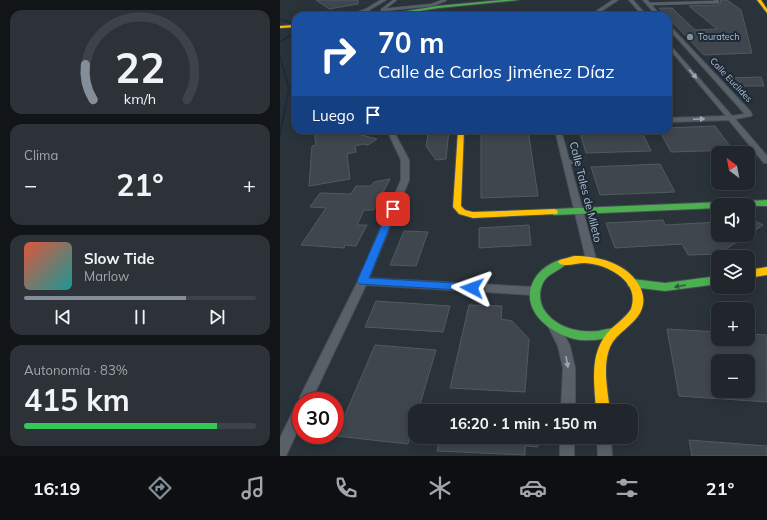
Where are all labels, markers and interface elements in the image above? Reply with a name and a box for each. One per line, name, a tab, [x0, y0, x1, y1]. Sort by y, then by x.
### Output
text: 70 m	[378, 25, 444, 60]
icon: right	[312, 28, 364, 80]
place label: Touratech	[698, 31, 739, 42]
marker: Touratech	[685, 32, 695, 42]
text: 22	[115, 41, 165, 93]
street label: Calle Euclides	[708, 55, 755, 104]
text: Calle de Carlos Jiménez Díaz	[378, 60, 615, 83]
one-way arrow	[689, 68, 698, 79]
text: km/h	[124, 90, 156, 108]
icon: arrive	[362, 104, 384, 126]
text: Luego	[312, 106, 354, 125]
one-way arrow	[693, 116, 705, 123]
street label: Calle Tales de Mileto	[567, 140, 605, 244]
north arrow	[711, 146, 755, 190]
map controls	[711, 146, 755, 398]
text: Clima	[24, 147, 58, 163]
text: 21°	[116, 166, 164, 204]
text: −	[24, 171, 37, 199]
text: +	[243, 171, 256, 199]
pin	[376, 192, 410, 226]
icon: arrive	[382, 198, 404, 220]
button: sound	[711, 198, 755, 242]
text: Slow Tide	[84, 249, 154, 268]
button: layers	[711, 250, 755, 294]
position arrow	[451, 267, 493, 309]
text: Marlow	[84, 268, 129, 284]
one-way arrow	[673, 283, 686, 289]
button: +	[711, 302, 755, 346]
icon: previous	[52, 306, 74, 328]
icon: pause	[129, 306, 151, 328]
icon: next	[206, 306, 228, 328]
button: −	[711, 354, 755, 398]
one-way arrow	[565, 356, 571, 368]
text: Autonomía · 83%	[24, 362, 128, 378]
text: 415 km	[24, 381, 130, 419]
speed limit sign: 30	[292, 392, 344, 444]
text: 16:20 · 1 min · 150 m	[449, 414, 597, 433]
icon: directions	[146, 474, 174, 502]
icon: music	[239, 474, 267, 502]
icon: phone	[332, 474, 360, 502]
icon: climate	[426, 474, 454, 502]
icon: car	[519, 474, 547, 502]
icon: filters	[613, 474, 641, 502]
text: 16:19	[33, 477, 80, 500]
text: 21°	[706, 477, 734, 500]

